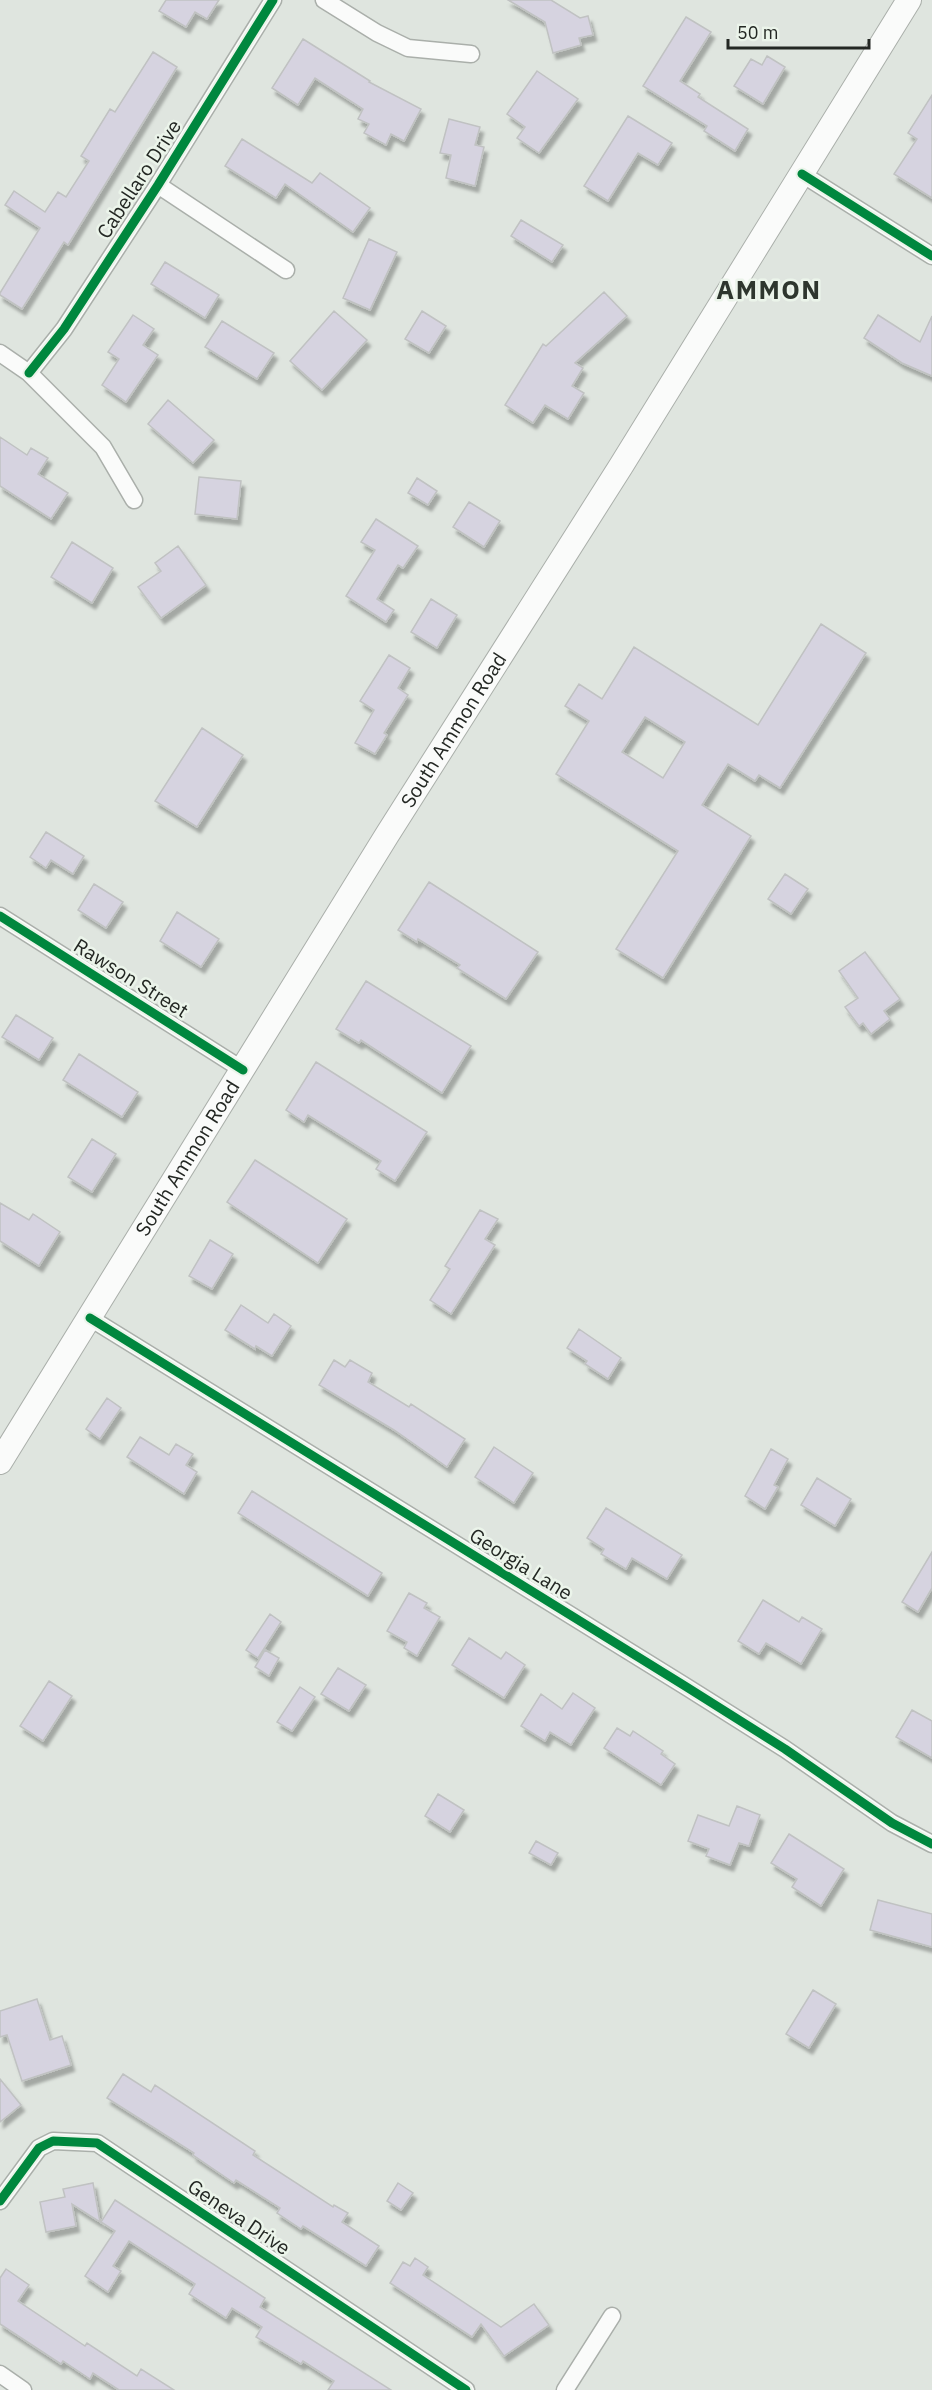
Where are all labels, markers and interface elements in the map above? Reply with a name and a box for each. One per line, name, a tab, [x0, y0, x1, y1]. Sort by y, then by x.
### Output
scale bar	[728, 12, 869, 50]
text: 50 m	[737, 21, 779, 44]
street label: Cabellaro Drive	[90, 114, 187, 243]
district label: AMMON	[716, 272, 822, 306]
street label: South Ammon Road	[394, 647, 512, 812]
street label: Rawson Street	[69, 932, 194, 1024]
street label: South Ammon Road	[129, 1075, 245, 1241]
street label: Georgia Lane	[465, 1521, 578, 1606]
street label: Geneva Drive	[183, 2172, 296, 2261]

